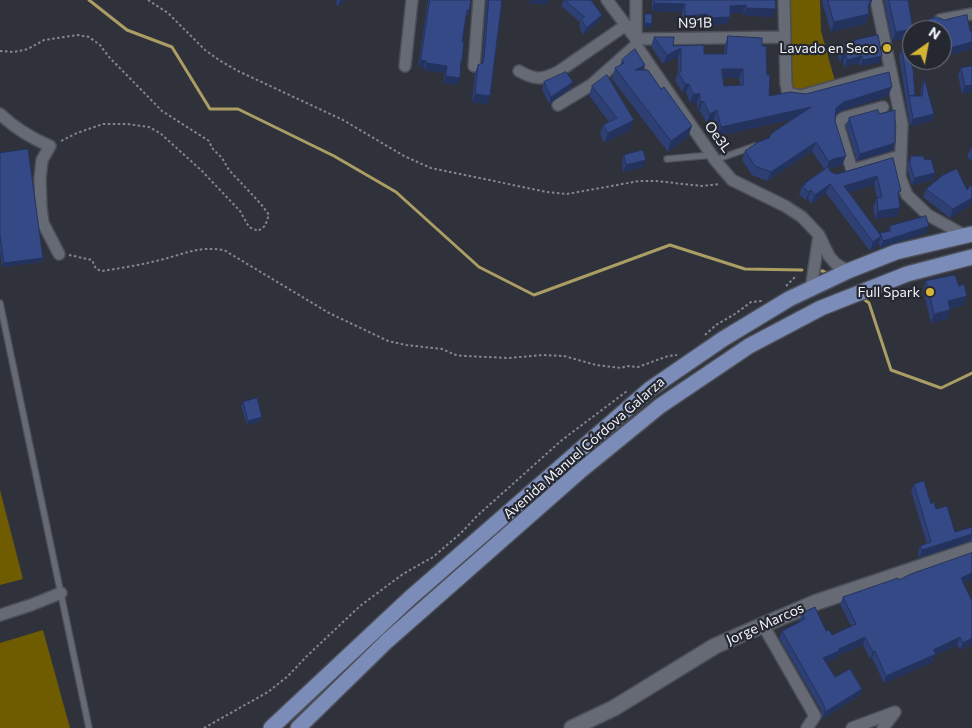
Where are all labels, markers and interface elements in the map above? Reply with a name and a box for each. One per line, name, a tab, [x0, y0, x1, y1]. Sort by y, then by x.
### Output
street label: N91B	[678, 14, 712, 32]
north arrow	[902, 20, 952, 70]
text: N	[926, 23, 944, 43]
place label: Lavado en Seco	[779, 40, 877, 56]
marker: Lavado en Seco	[881, 42, 893, 54]
street label: Oe3L	[701, 118, 735, 156]
place label: Full Spark	[858, 284, 920, 300]
marker: Full Spark	[924, 286, 936, 298]
street label: Avenida Manuel Córdova Galarza	[500, 373, 668, 523]
street label: Jorge Marcos	[724, 599, 806, 649]

